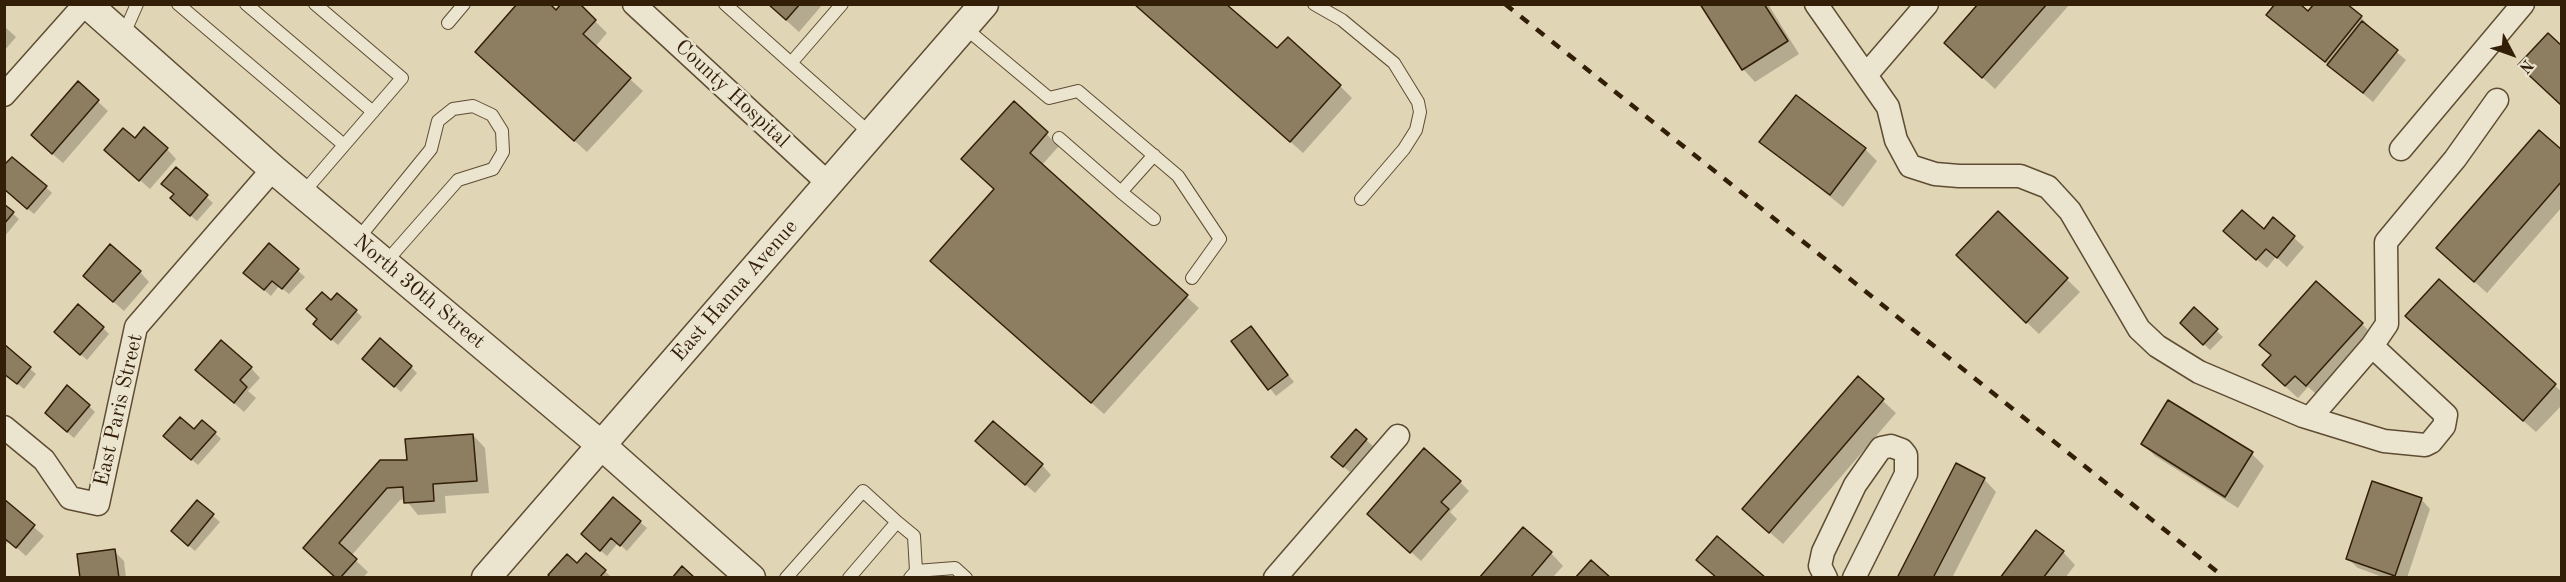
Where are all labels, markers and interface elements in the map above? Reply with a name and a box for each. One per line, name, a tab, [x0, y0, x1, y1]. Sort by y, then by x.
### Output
north arrow	[2482, 24, 2542, 84]
street label: County Hospital	[669, 35, 795, 153]
text: N	[2516, 56, 2536, 76]
street label: East Hanna Avenue	[667, 215, 803, 367]
street label: North 30th Street	[348, 229, 490, 355]
street label: East Paris Street	[89, 331, 149, 489]

